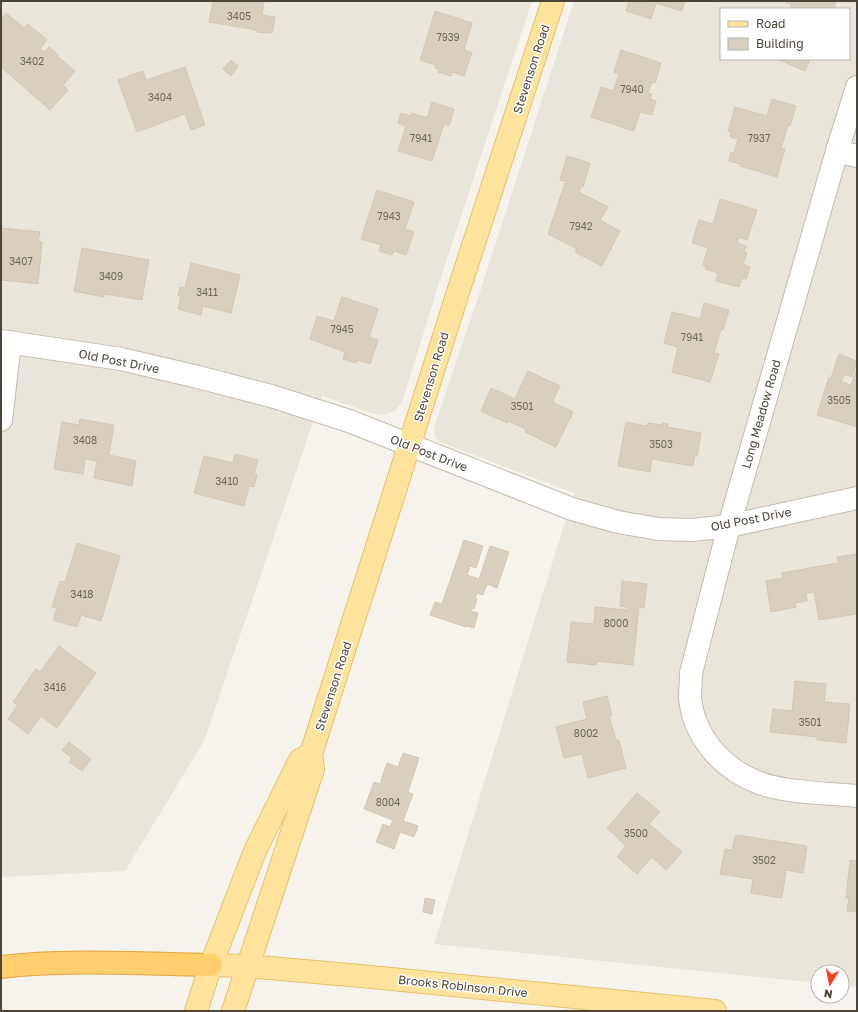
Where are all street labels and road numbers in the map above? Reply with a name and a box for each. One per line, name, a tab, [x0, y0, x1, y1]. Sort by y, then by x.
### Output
street label: Stevenson Road	[509, 22, 553, 116]
street label: Stevenson Road	[410, 330, 452, 424]
street label: Old Post Drive	[77, 346, 161, 376]
street label: Long Meadow Road	[738, 358, 784, 470]
street label: Old Post Drive	[388, 431, 470, 475]
street label: Old Post Drive	[709, 504, 793, 534]
street label: Stevenson Road	[311, 639, 355, 733]
street label: Brooks Robinson Drive	[398, 972, 528, 1000]

